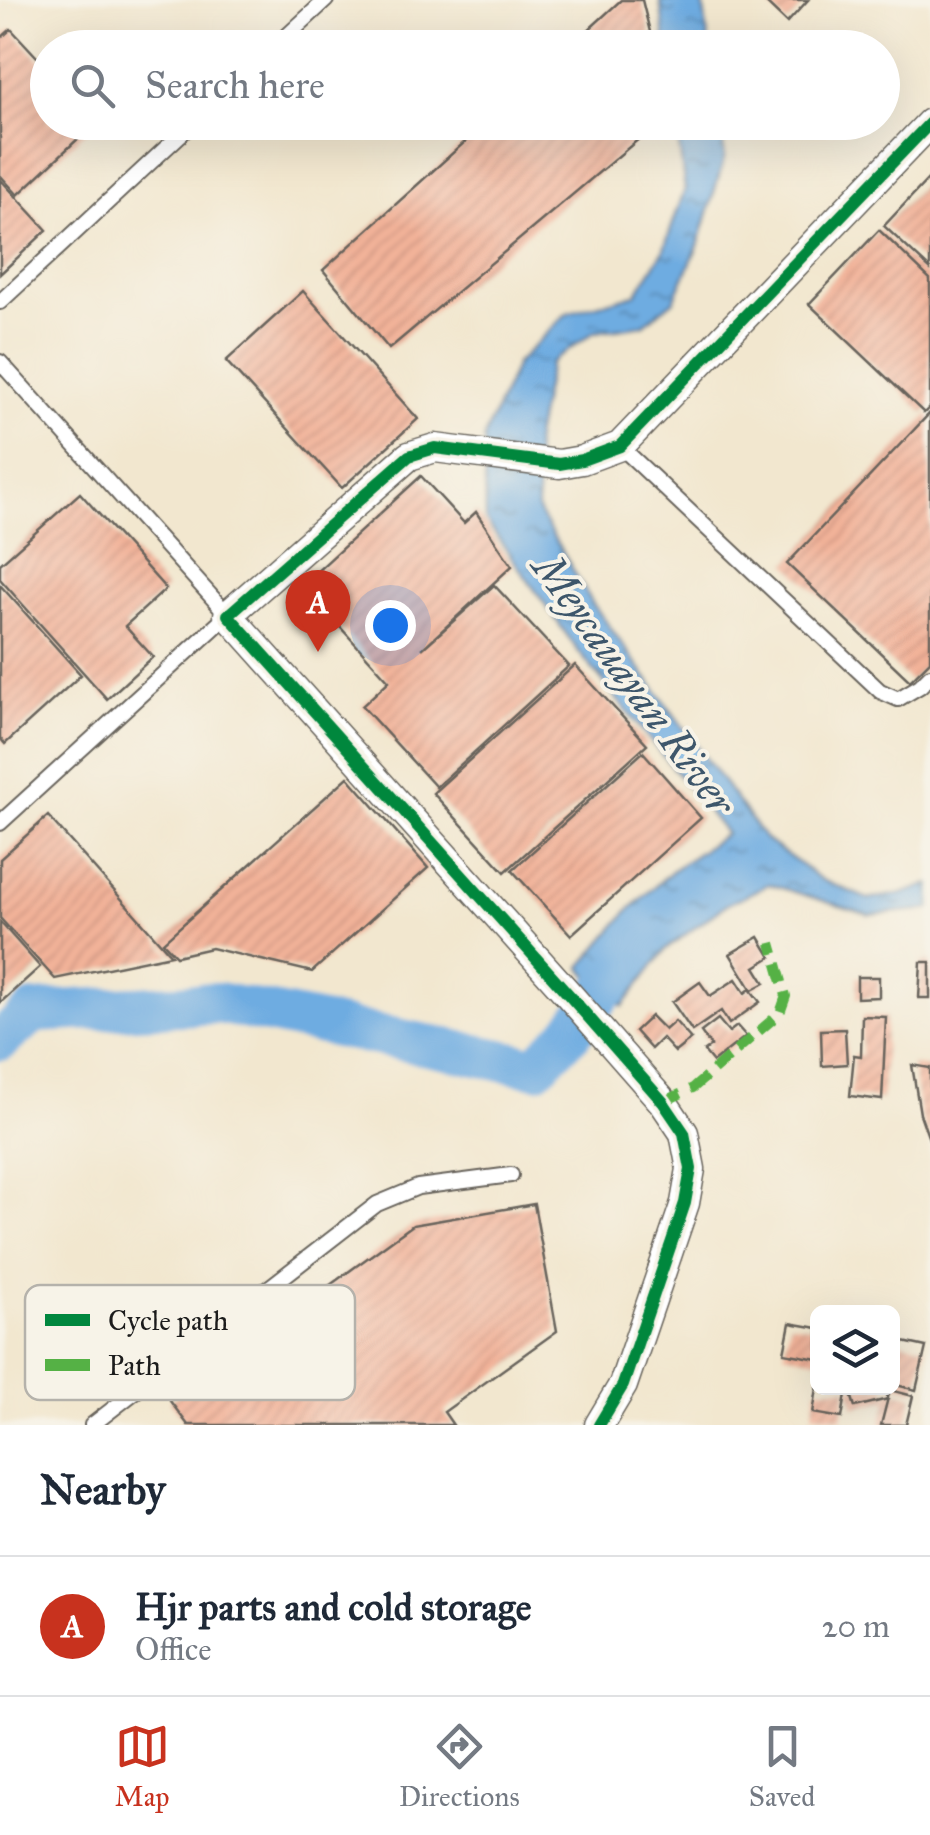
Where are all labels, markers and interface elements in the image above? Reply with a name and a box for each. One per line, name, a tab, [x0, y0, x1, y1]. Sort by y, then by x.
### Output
search box	[30, 30, 900, 140]
icon: search	[65, 58, 120, 113]
text: Search here	[145, 62, 325, 108]
water label: Meycauayan River	[519, 540, 748, 828]
pin: A	[286, 570, 350, 652]
your location	[365, 600, 416, 651]
legend	[25, 1285, 355, 1400]
text: Cycle path	[108, 1303, 229, 1338]
map controls	[810, 1305, 900, 1395]
button: layers	[810, 1305, 900, 1395]
text: Path	[108, 1348, 161, 1383]
text: Nearby	[40, 1464, 165, 1516]
text: Hjr parts and cold storage	[135, 1584, 531, 1630]
text: A	[62, 1607, 83, 1646]
text: 20 m	[822, 1607, 890, 1646]
text: Office	[135, 1630, 212, 1669]
tab: Map	[115, 1719, 170, 1814]
tab: Directions	[399, 1719, 520, 1814]
tab: Saved	[749, 1719, 815, 1814]

